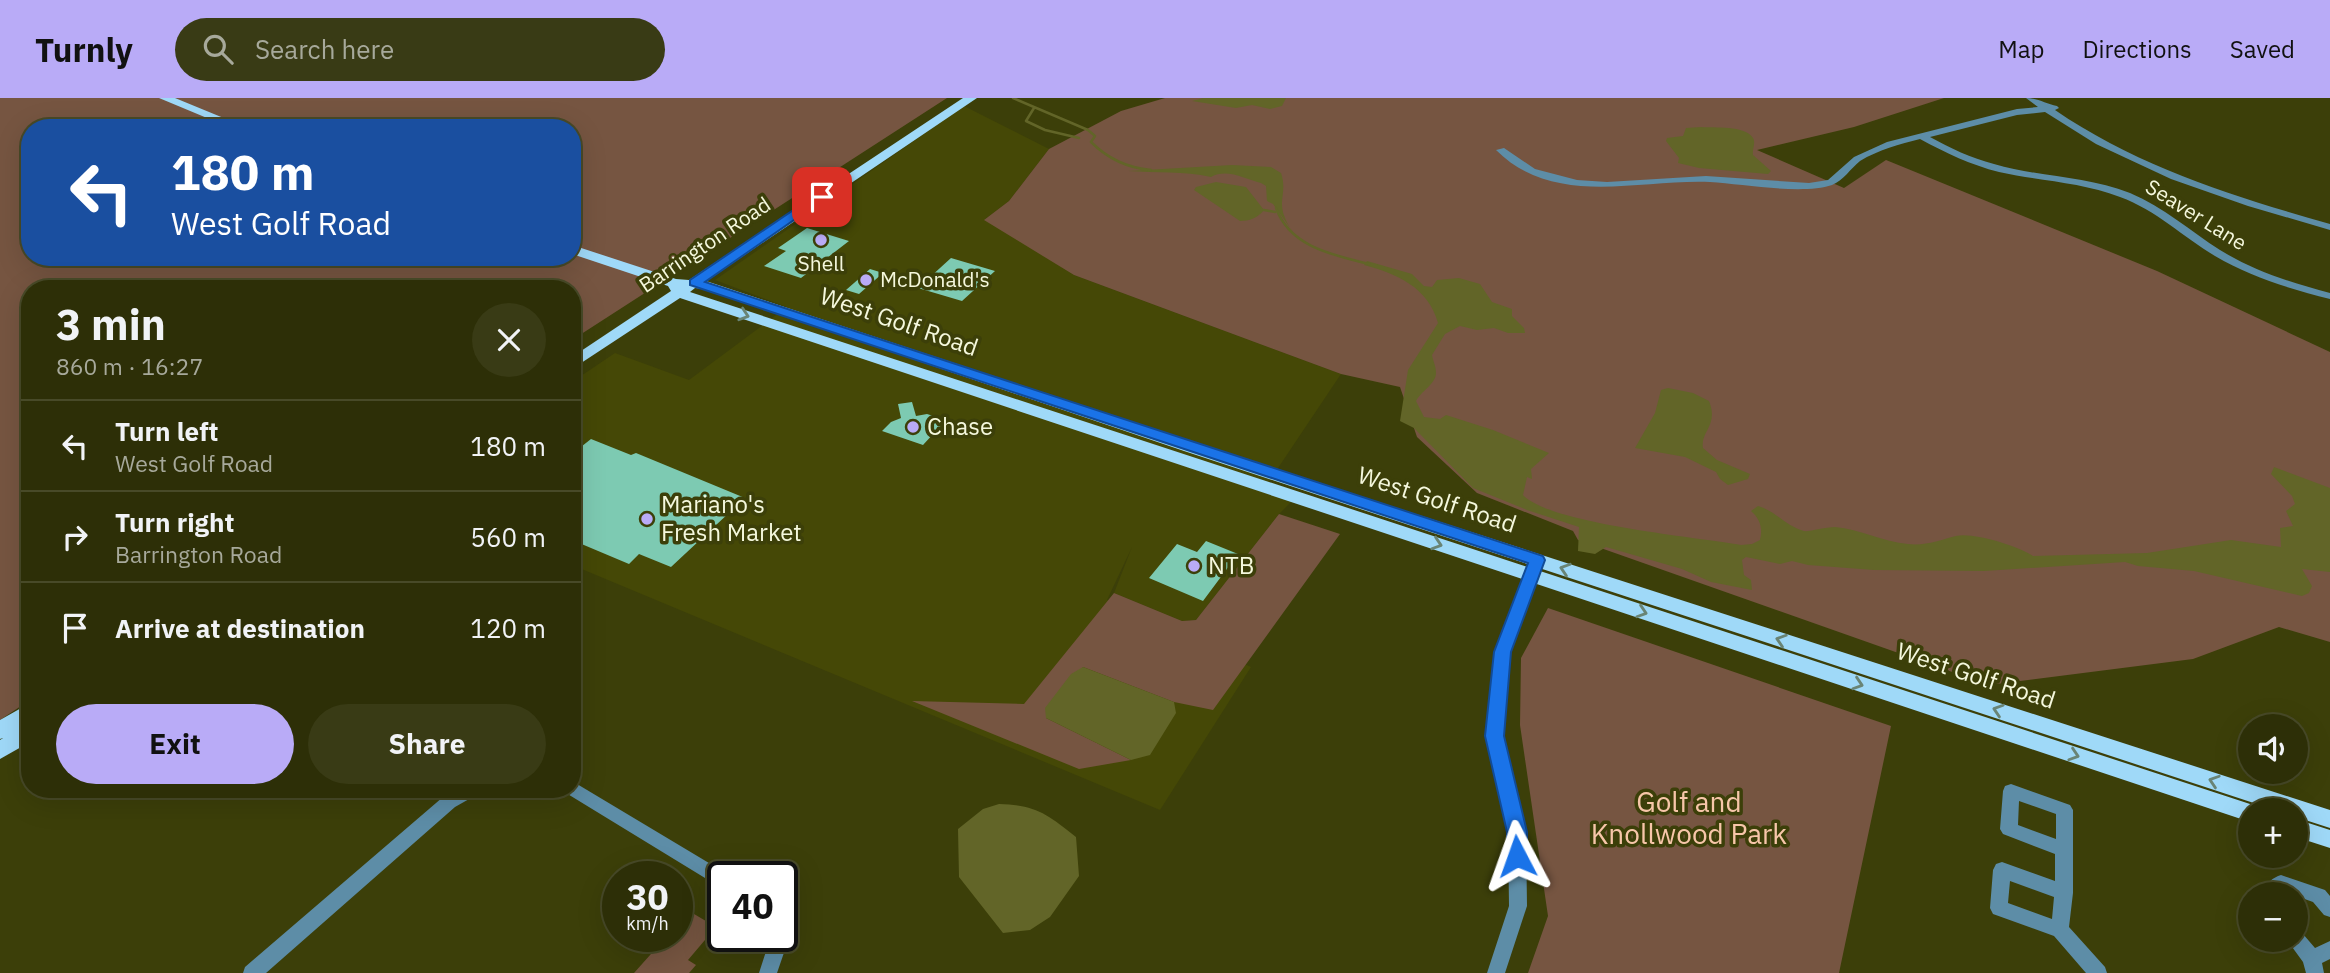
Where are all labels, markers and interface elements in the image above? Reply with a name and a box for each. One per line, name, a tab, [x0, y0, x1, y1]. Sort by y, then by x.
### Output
search box	[175, 18, 665, 81]
text: Turnly	[35, 28, 133, 71]
icon: search	[199, 30, 237, 68]
text: Search here	[255, 32, 394, 66]
text: Map	[1998, 33, 2044, 65]
text: Directions	[2082, 33, 2192, 65]
text: Saved	[2230, 33, 2295, 65]
text: 180 m	[171, 140, 315, 203]
icon: left	[56, 147, 147, 238]
pin	[792, 167, 852, 227]
street label: Seaver Lane	[2141, 172, 2252, 256]
icon: arrive	[803, 178, 841, 216]
street label: Barrington Road	[633, 190, 776, 299]
text: West Golf Road	[171, 202, 391, 244]
marker: Shell	[813, 232, 829, 248]
place label: Shell	[798, 249, 845, 277]
place label: McDonald's	[880, 265, 990, 293]
marker: McDonald's	[858, 272, 874, 288]
street label: West Golf Road	[816, 279, 983, 363]
text: 3 min	[56, 297, 166, 352]
button: close	[472, 303, 546, 377]
one-way arrow	[737, 306, 749, 321]
text: 860 m · 16:27	[56, 351, 203, 381]
place label: Chase	[927, 410, 993, 442]
text: Turn left	[115, 414, 218, 448]
marker: Chase	[905, 419, 921, 435]
icon: left	[56, 427, 94, 465]
text: 180 m	[470, 429, 546, 463]
text: West Golf Road	[115, 448, 273, 478]
street label: West Golf Road	[1354, 458, 1521, 540]
place label: Mariano's Fresh Market	[661, 488, 802, 548]
text: Turn right	[115, 505, 234, 539]
marker: Mariano's Fresh Market	[639, 511, 655, 527]
icon: right	[56, 518, 94, 556]
text: 560 m	[470, 520, 546, 554]
one-way arrow	[1430, 536, 1442, 550]
text: Barrington Road	[115, 539, 282, 569]
place label: NTB	[1208, 549, 1254, 581]
marker: NTB	[1186, 558, 1202, 574]
one-way arrow	[1559, 563, 1572, 577]
one-way arrow	[1636, 604, 1648, 618]
icon: arrive	[56, 609, 94, 647]
text: Arrive at destination	[115, 611, 365, 645]
text: 120 m	[470, 611, 546, 645]
one-way arrow	[1776, 633, 1788, 648]
street label: West Golf Road	[1893, 634, 2060, 716]
one-way arrow	[1852, 676, 1864, 690]
button: Exit	[56, 704, 294, 784]
button: Share	[308, 704, 546, 784]
one-way arrow	[1992, 704, 2004, 719]
map controls	[2238, 714, 2308, 952]
button: sound	[2238, 714, 2308, 784]
one-way arrow	[2068, 747, 2080, 761]
one-way arrow	[2208, 775, 2220, 789]
park label: Golf and Knollwood Park	[1591, 783, 1787, 852]
button: +	[2238, 798, 2308, 868]
position arrow	[1480, 819, 1554, 893]
speed limit sign: 40	[707, 861, 798, 952]
text: 30	[626, 874, 669, 920]
button: −	[2238, 882, 2308, 952]
text: km/h	[626, 912, 669, 935]

